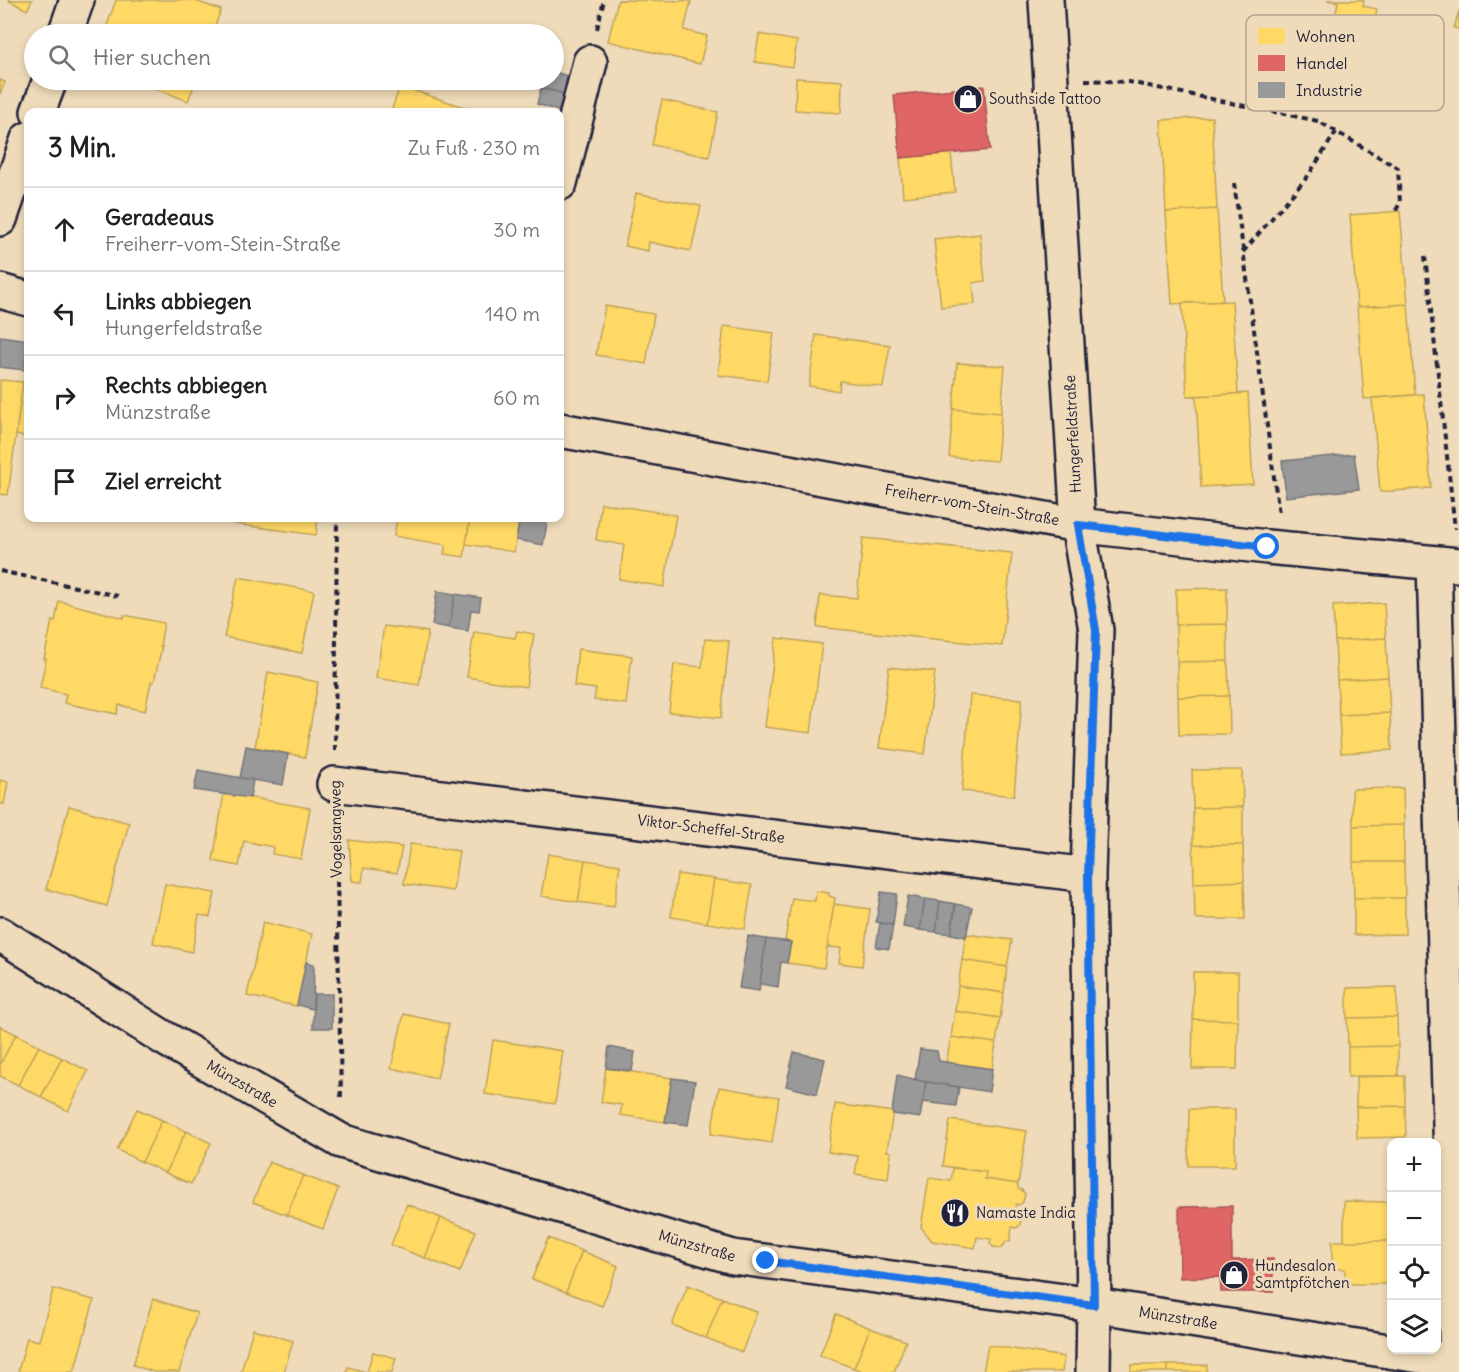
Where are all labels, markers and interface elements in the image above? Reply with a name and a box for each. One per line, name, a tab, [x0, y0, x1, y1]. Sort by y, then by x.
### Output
legend	[1246, 15, 1444, 111]
search box	[24, 24, 564, 90]
text: Wohnen	[1296, 26, 1355, 46]
icon: search	[45, 41, 78, 74]
text: Hier suchen	[93, 43, 211, 71]
text: Handel	[1296, 53, 1347, 73]
text: Industrie	[1296, 80, 1362, 100]
shop icon: Southside Tattoo	[952, 83, 984, 115]
place label: Southside Tattoo	[989, 89, 1101, 108]
text: 3 Min.	[48, 131, 116, 164]
text: Zu Fuß · 230 m	[408, 135, 540, 160]
text: Geradeaus	[105, 203, 214, 231]
icon: ahead	[48, 213, 81, 246]
text: 30 m	[493, 217, 540, 242]
text: Freiherr-vom-Stein-Straße	[105, 231, 341, 256]
text: Links abbiegen	[105, 287, 252, 315]
icon: left	[48, 297, 81, 330]
text: 140 m	[485, 301, 540, 326]
text: Hungerfeldstraße	[105, 315, 263, 340]
text: Rechts abbiegen	[105, 371, 267, 399]
street label: Hungerfeldstraße	[1060, 374, 1085, 494]
icon: right	[48, 381, 81, 414]
text: 60 m	[493, 385, 540, 410]
text: Münzstraße	[105, 399, 211, 424]
icon: arrive	[48, 465, 81, 498]
text: Ziel erreicht	[105, 467, 222, 495]
street label: Freiherr-vom-Stein-Straße	[883, 480, 1061, 529]
route start	[1253, 533, 1279, 559]
street label: Vogelsangweg	[325, 780, 346, 878]
street label: Viktor-Scheffel-Straße	[636, 810, 786, 847]
street label: Münzstraße	[203, 1056, 281, 1112]
map controls	[1387, 1138, 1441, 1354]
button: +	[1387, 1138, 1441, 1192]
button: −	[1387, 1192, 1441, 1246]
restaurant icon: Namaste India	[939, 1197, 971, 1229]
place label: Namaste India	[976, 1203, 1076, 1222]
street label: Münzstraße	[656, 1225, 738, 1266]
button: locate	[1387, 1246, 1441, 1300]
route end	[752, 1247, 778, 1273]
place label: Hundesalon Samtpfötchen	[1255, 1256, 1350, 1292]
shop icon: Hundesalon Samtpfötchen	[1218, 1259, 1250, 1291]
button: layers	[1387, 1300, 1441, 1354]
street label: Münzstraße	[1137, 1302, 1219, 1333]

